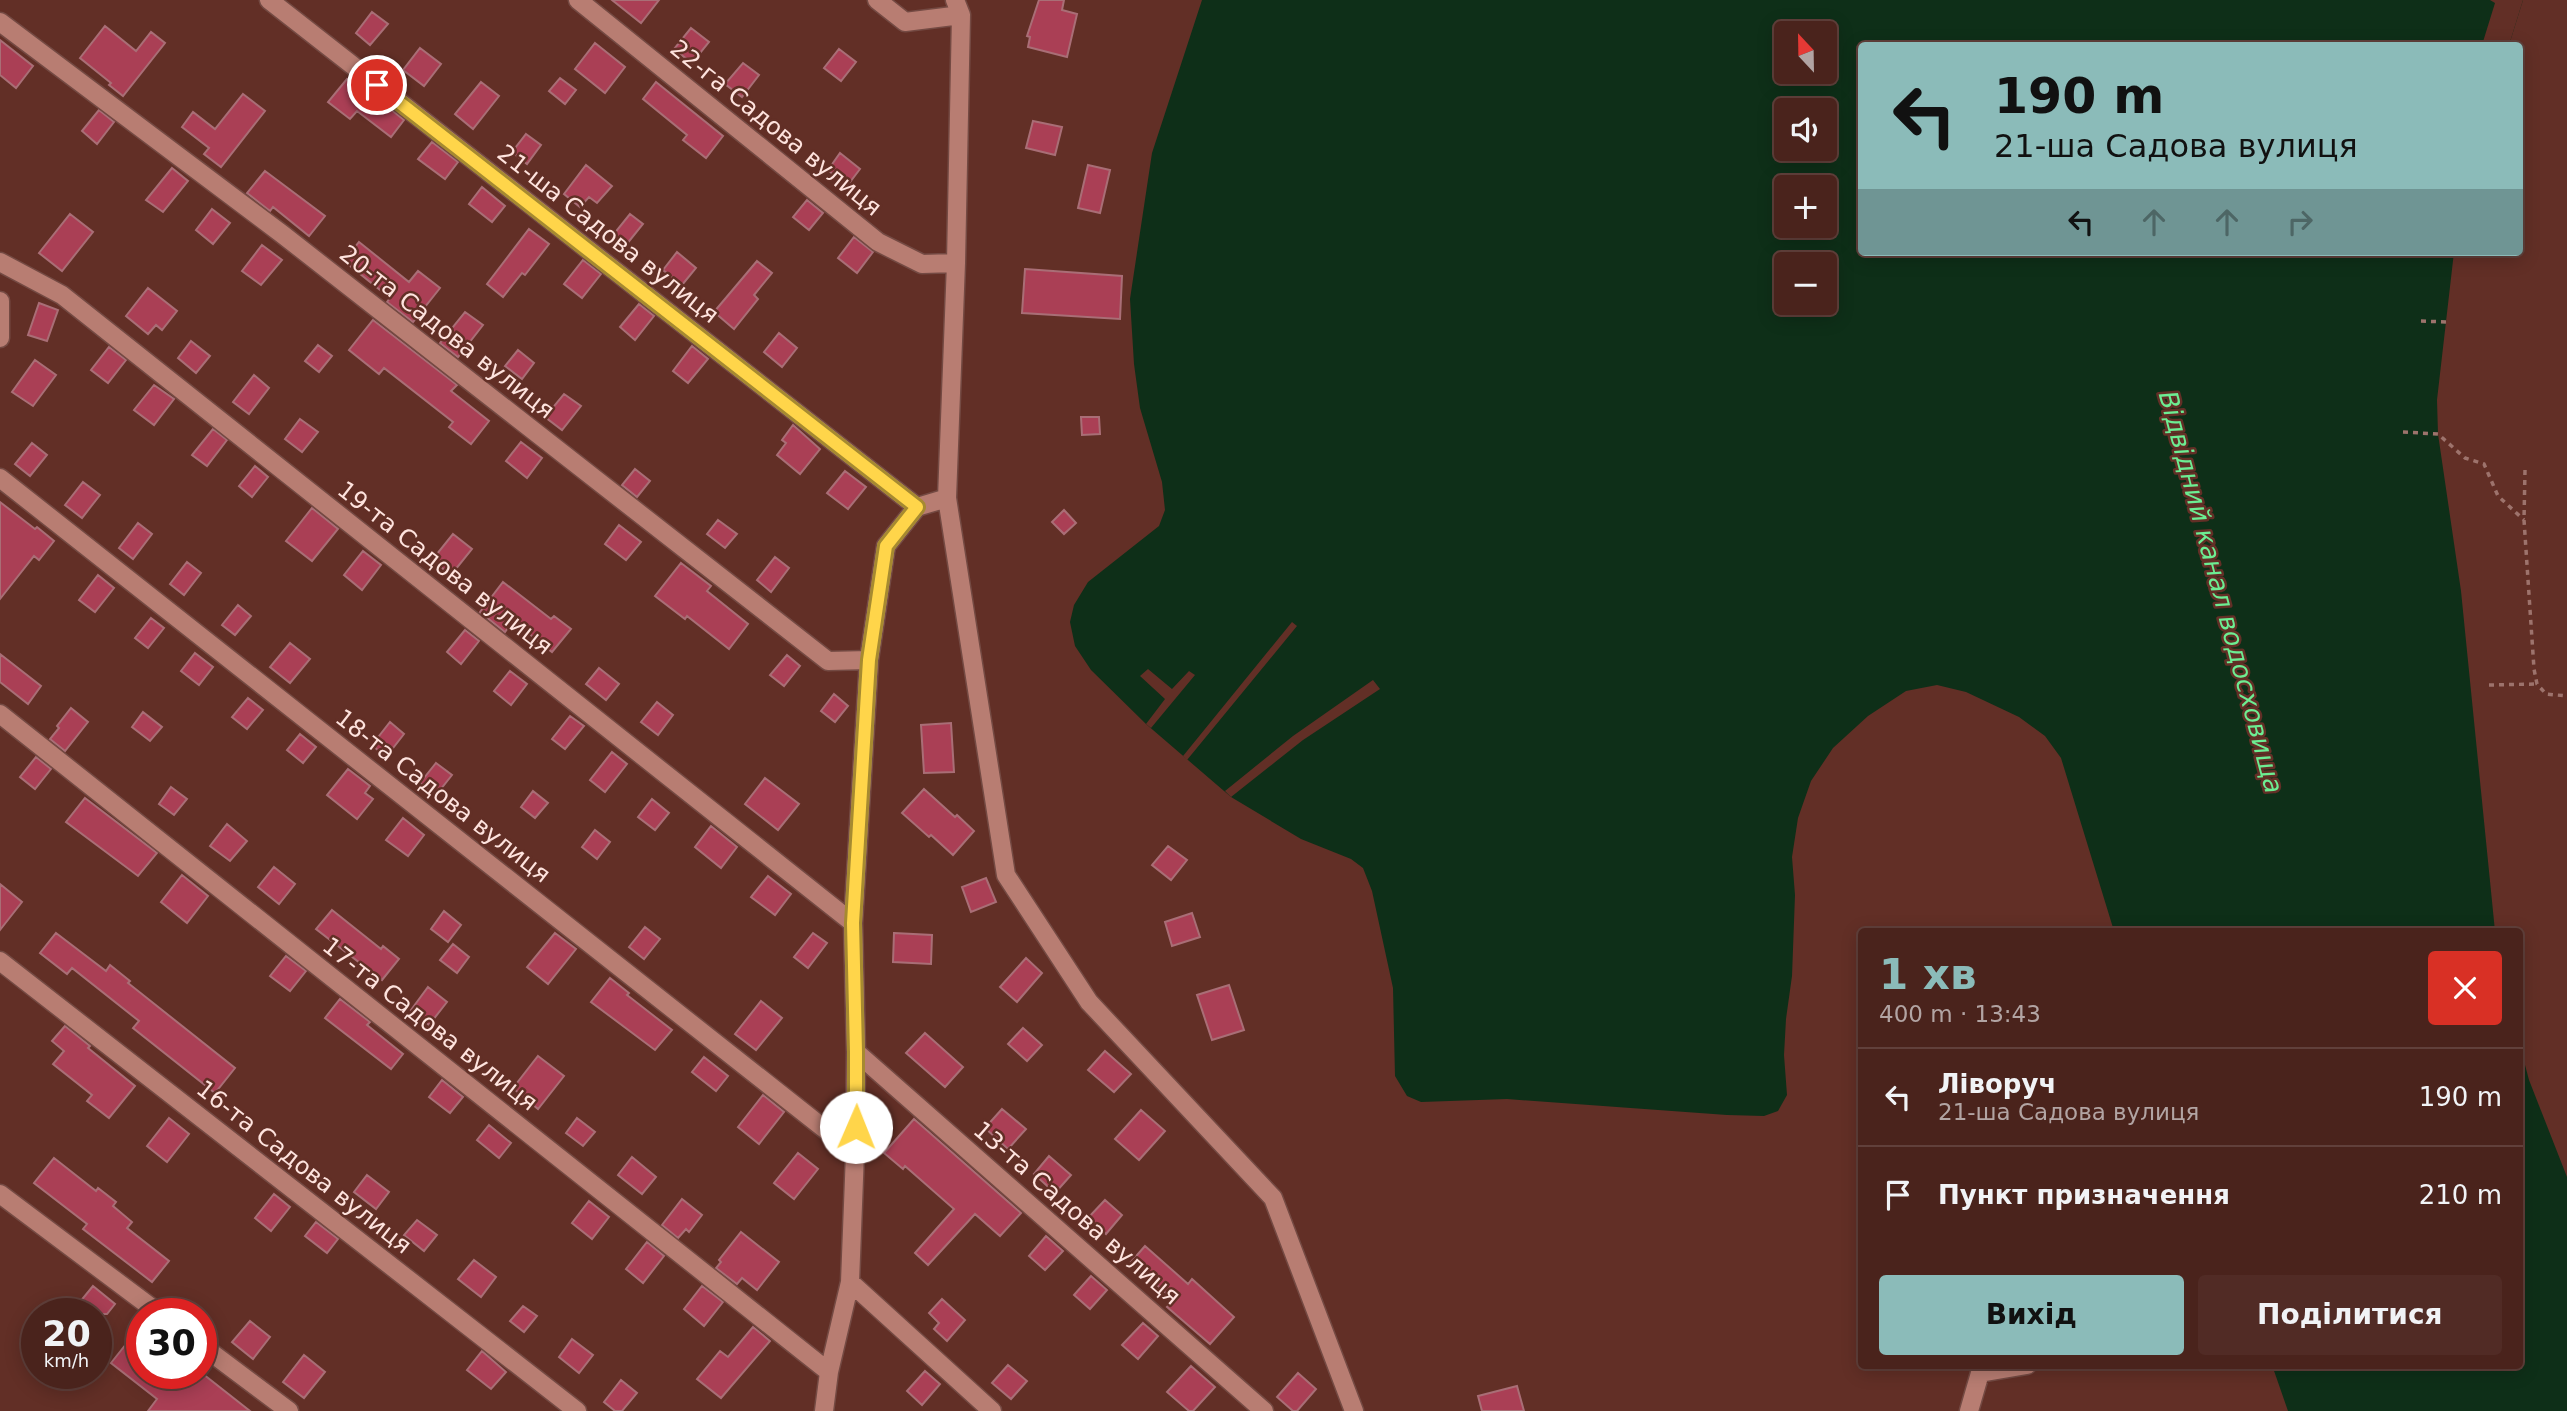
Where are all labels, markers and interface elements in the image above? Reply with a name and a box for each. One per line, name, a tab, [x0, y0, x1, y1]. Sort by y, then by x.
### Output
north arrow	[1774, 21, 1838, 84]
map controls	[1774, 21, 1837, 315]
street label: 22-га Садова вулиця	[665, 34, 887, 222]
pin	[347, 55, 407, 115]
icon: arrive	[358, 66, 396, 104]
text: 190 m	[1994, 68, 2164, 125]
icon: left	[1879, 70, 1970, 161]
button: sound	[1774, 98, 1837, 161]
text: 21-ша Садова вулиця	[1994, 127, 2358, 165]
street label: 21-ша Садова вулиця	[492, 139, 724, 329]
button: +	[1774, 175, 1837, 238]
icon: left	[2062, 203, 2100, 241]
icon: ahead	[2135, 203, 2173, 241]
icon: ahead	[2208, 203, 2246, 241]
icon: right	[2281, 203, 2319, 241]
street label: 20-та Садова вулиця	[334, 239, 560, 425]
button: −	[1774, 252, 1837, 315]
water label: Відвідний канал водосховища	[2153, 387, 2289, 797]
street label: 19-та Садова вулиця	[332, 475, 558, 661]
street label: 18-та Садова вулиця	[330, 703, 556, 889]
street label: 17-та Садова вулиця	[317, 931, 543, 1117]
text: 1 хв	[1879, 950, 1977, 999]
button: close	[2428, 951, 2502, 1025]
text: 400 m · 13:43	[1879, 1001, 2041, 1027]
text: Ліворуч	[1938, 1069, 2056, 1099]
street label: 16-та Садова вулиця	[191, 1074, 417, 1260]
icon: left	[1879, 1078, 1917, 1116]
text: 190 m	[2419, 1082, 2502, 1112]
position arrow	[819, 1090, 893, 1164]
text: 21-ша Садова вулиця	[1938, 1099, 2199, 1125]
street label: 13-та Садова вулиця	[968, 1116, 1186, 1310]
icon: arrive	[1879, 1176, 1917, 1214]
text: Пункт призначення	[1938, 1180, 2230, 1210]
text: 210 m	[2419, 1180, 2502, 1210]
button: Вихід	[1879, 1275, 2184, 1355]
button: Поділитися	[2198, 1275, 2502, 1355]
speed limit sign: 30	[126, 1298, 217, 1389]
text: 20	[42, 1314, 91, 1354]
text: km/h	[44, 1350, 89, 1371]

